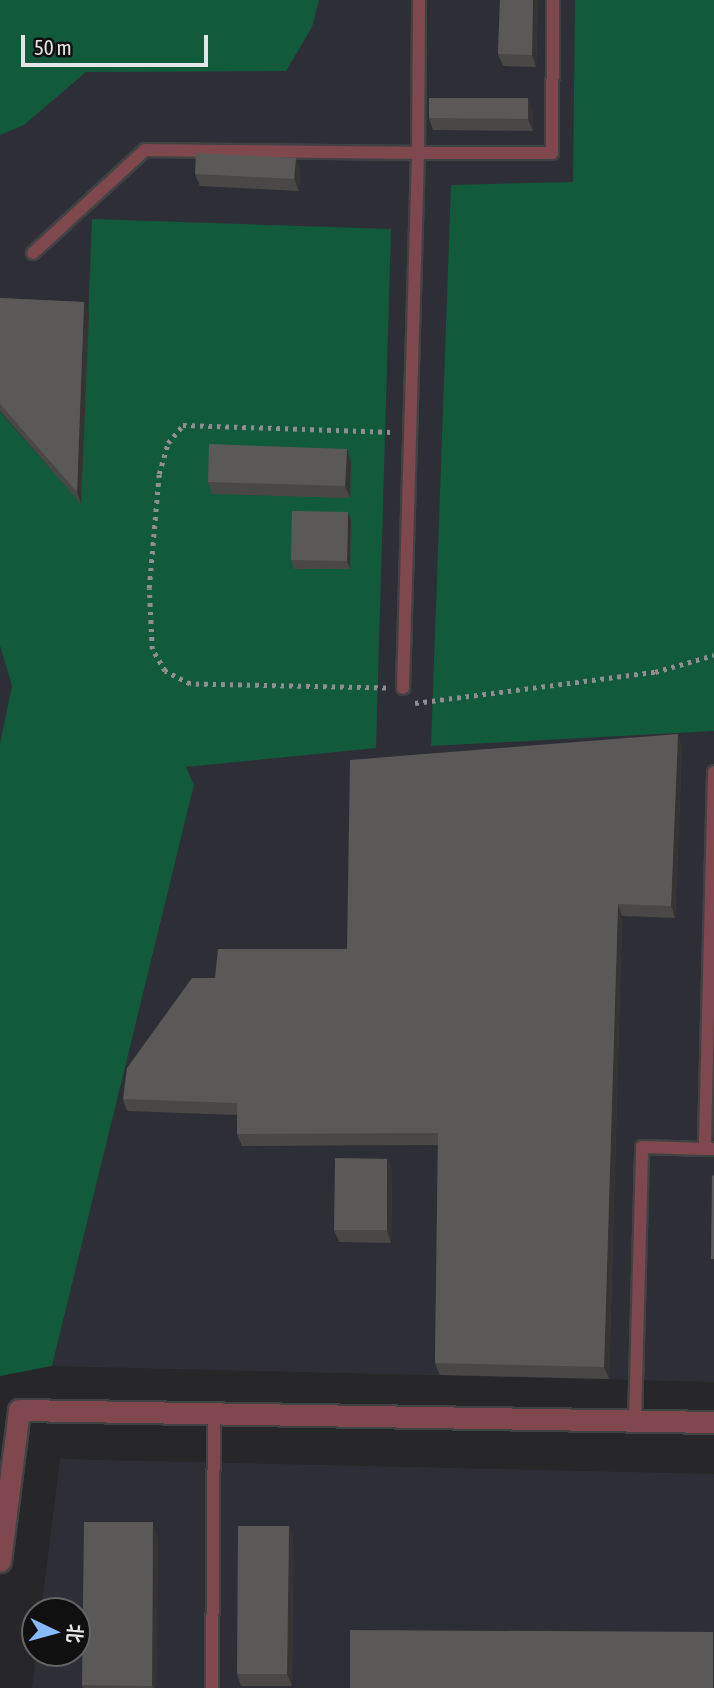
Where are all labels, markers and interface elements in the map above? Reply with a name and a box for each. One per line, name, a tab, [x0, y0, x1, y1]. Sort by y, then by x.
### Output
scale bar	[24, 21, 212, 65]
text: 50 m	[34, 35, 72, 59]
north arrow	[21, 1597, 91, 1667]
text: 北	[63, 1623, 87, 1644]

